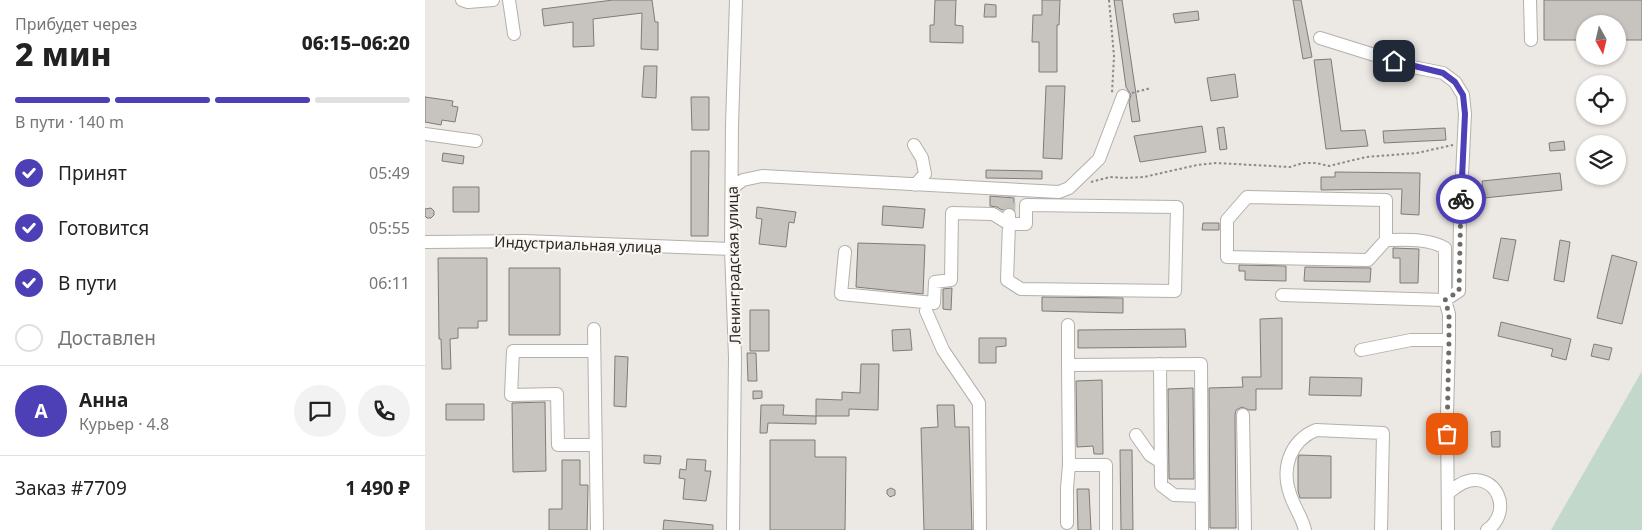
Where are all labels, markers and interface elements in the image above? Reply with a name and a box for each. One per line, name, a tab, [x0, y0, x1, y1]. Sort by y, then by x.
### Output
text: Прибудет через	[15, 13, 137, 35]
north arrow	[1576, 15, 1626, 65]
map controls	[1576, 15, 1626, 185]
text: 06:15–06:20	[302, 30, 410, 56]
text: 2 мин	[15, 32, 112, 75]
pin	[1373, 40, 1415, 82]
icon: home	[1380, 47, 1408, 75]
button: locate	[1576, 75, 1626, 125]
text: В пути · 140 m	[15, 111, 124, 133]
button: layers	[1576, 135, 1626, 185]
icon: check	[15, 159, 43, 187]
text: Принят	[58, 160, 127, 186]
text: 05:49	[369, 162, 410, 184]
courier	[1436, 174, 1486, 224]
icon: bike	[1447, 185, 1475, 213]
street label: Ленинградская улица	[722, 186, 744, 344]
icon: check	[15, 214, 43, 242]
text: Готовится	[58, 215, 149, 241]
text: 05:55	[369, 217, 410, 239]
street label: Индустриальная улица	[494, 231, 662, 257]
icon: check	[15, 269, 43, 297]
text: В пути	[58, 270, 117, 296]
text: 06:11	[369, 272, 410, 294]
text: Доставлен	[58, 325, 156, 351]
button: chat	[294, 385, 346, 437]
button: phone	[358, 385, 410, 437]
text: Анна	[79, 387, 128, 413]
text: А	[34, 398, 48, 424]
text: Курьер · 4.8	[79, 413, 169, 435]
pin	[1426, 413, 1468, 455]
icon: bag	[1433, 420, 1461, 448]
text: Заказ #7709	[15, 475, 127, 501]
text: 1 490 ₽	[345, 475, 410, 501]

